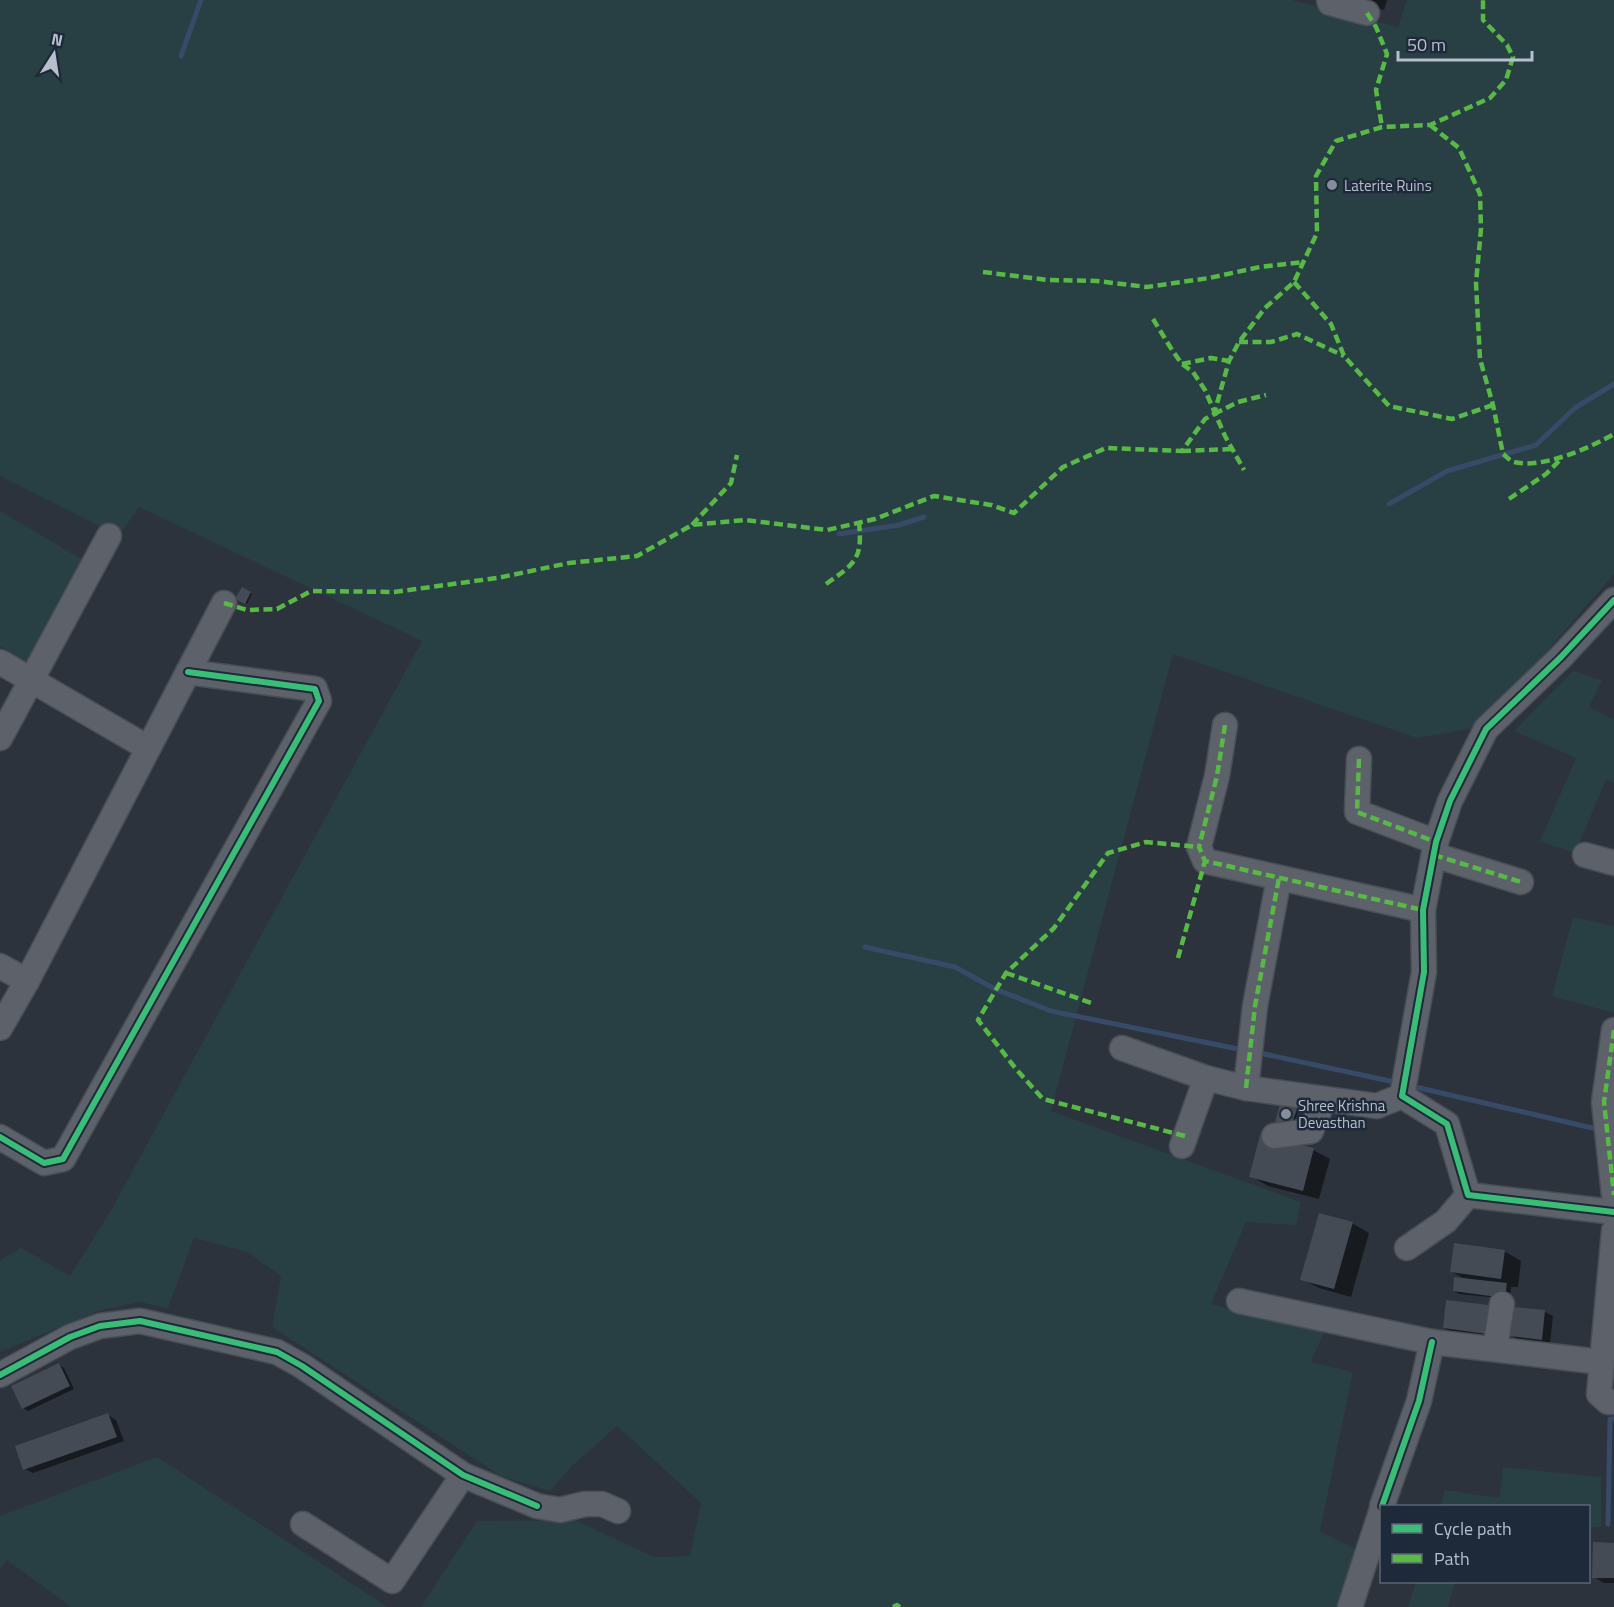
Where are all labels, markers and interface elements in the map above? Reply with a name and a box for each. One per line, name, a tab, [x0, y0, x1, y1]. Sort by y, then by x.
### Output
north arrow	[24, 24, 84, 84]
scale bar	[1398, 24, 1532, 62]
text: N	[49, 26, 65, 52]
text: 50 m	[1407, 31, 1446, 58]
place label: Laterite Ruins	[1344, 174, 1432, 197]
marker: Laterite Ruins	[1325, 178, 1339, 192]
place label: Shree Krishna Devasthan	[1298, 1094, 1386, 1134]
marker: Shree Krishna Devasthan	[1279, 1107, 1293, 1121]
legend	[1380, 1505, 1590, 1583]
text: Cycle path	[1434, 1515, 1512, 1542]
text: Path	[1434, 1545, 1470, 1572]

